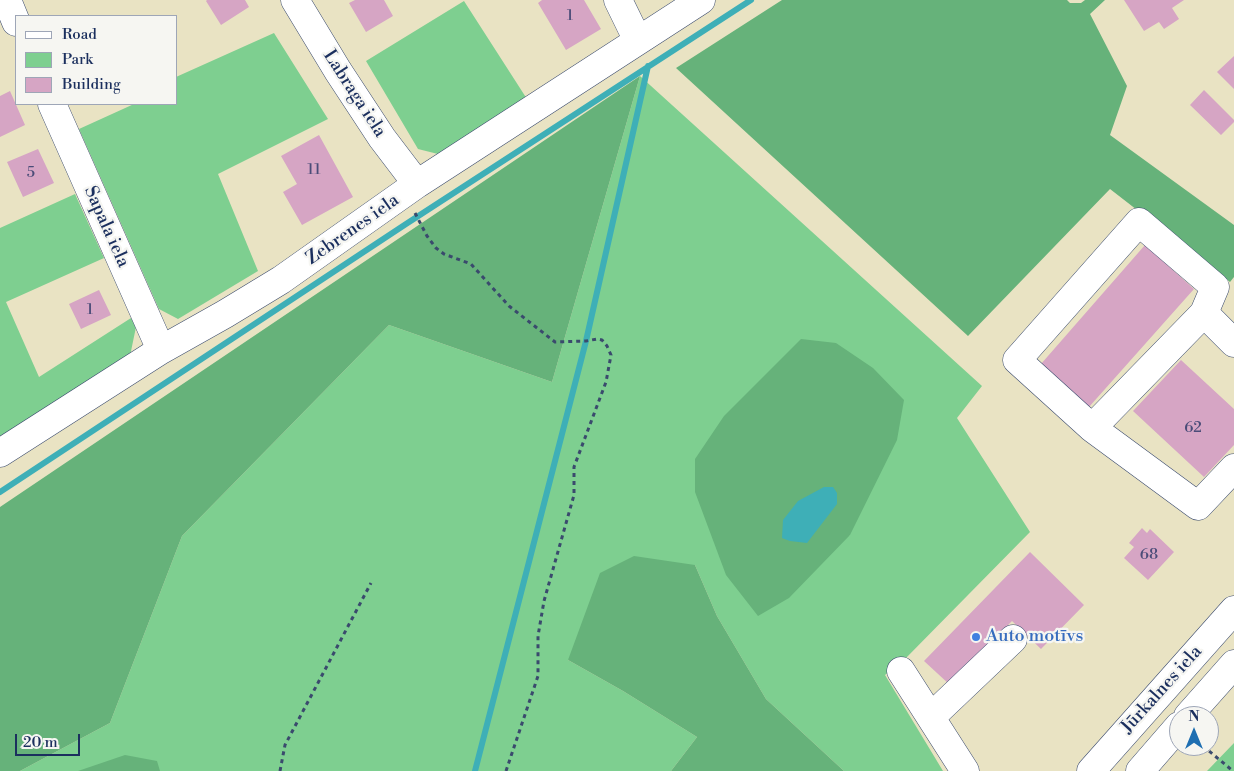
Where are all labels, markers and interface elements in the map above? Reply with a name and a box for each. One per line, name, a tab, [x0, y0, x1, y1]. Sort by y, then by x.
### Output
house number: 1	[567, 7, 573, 25]
legend	[15, 15, 178, 105]
text: Road	[62, 25, 97, 44]
street label: Labraga iela	[318, 46, 390, 142]
text: Park	[62, 50, 93, 69]
text: Building	[62, 75, 121, 94]
house number: 11	[307, 161, 321, 179]
house number: 5	[27, 164, 35, 182]
street label: Sapala iela	[79, 183, 133, 271]
street label: Zebrenes iela	[302, 190, 404, 270]
house number: 1	[87, 301, 93, 319]
house number: 62	[1184, 419, 1202, 437]
house number: 68	[1140, 546, 1158, 564]
place label: Auto motīvs	[986, 626, 1083, 648]
marker: Auto motīvs	[970, 631, 982, 643]
street label: Jūrkalnes iela	[1117, 642, 1207, 738]
north arrow	[1169, 706, 1219, 756]
text: N	[1188, 708, 1200, 726]
scale bar	[18, 724, 82, 756]
text: 20 m	[23, 733, 58, 752]

